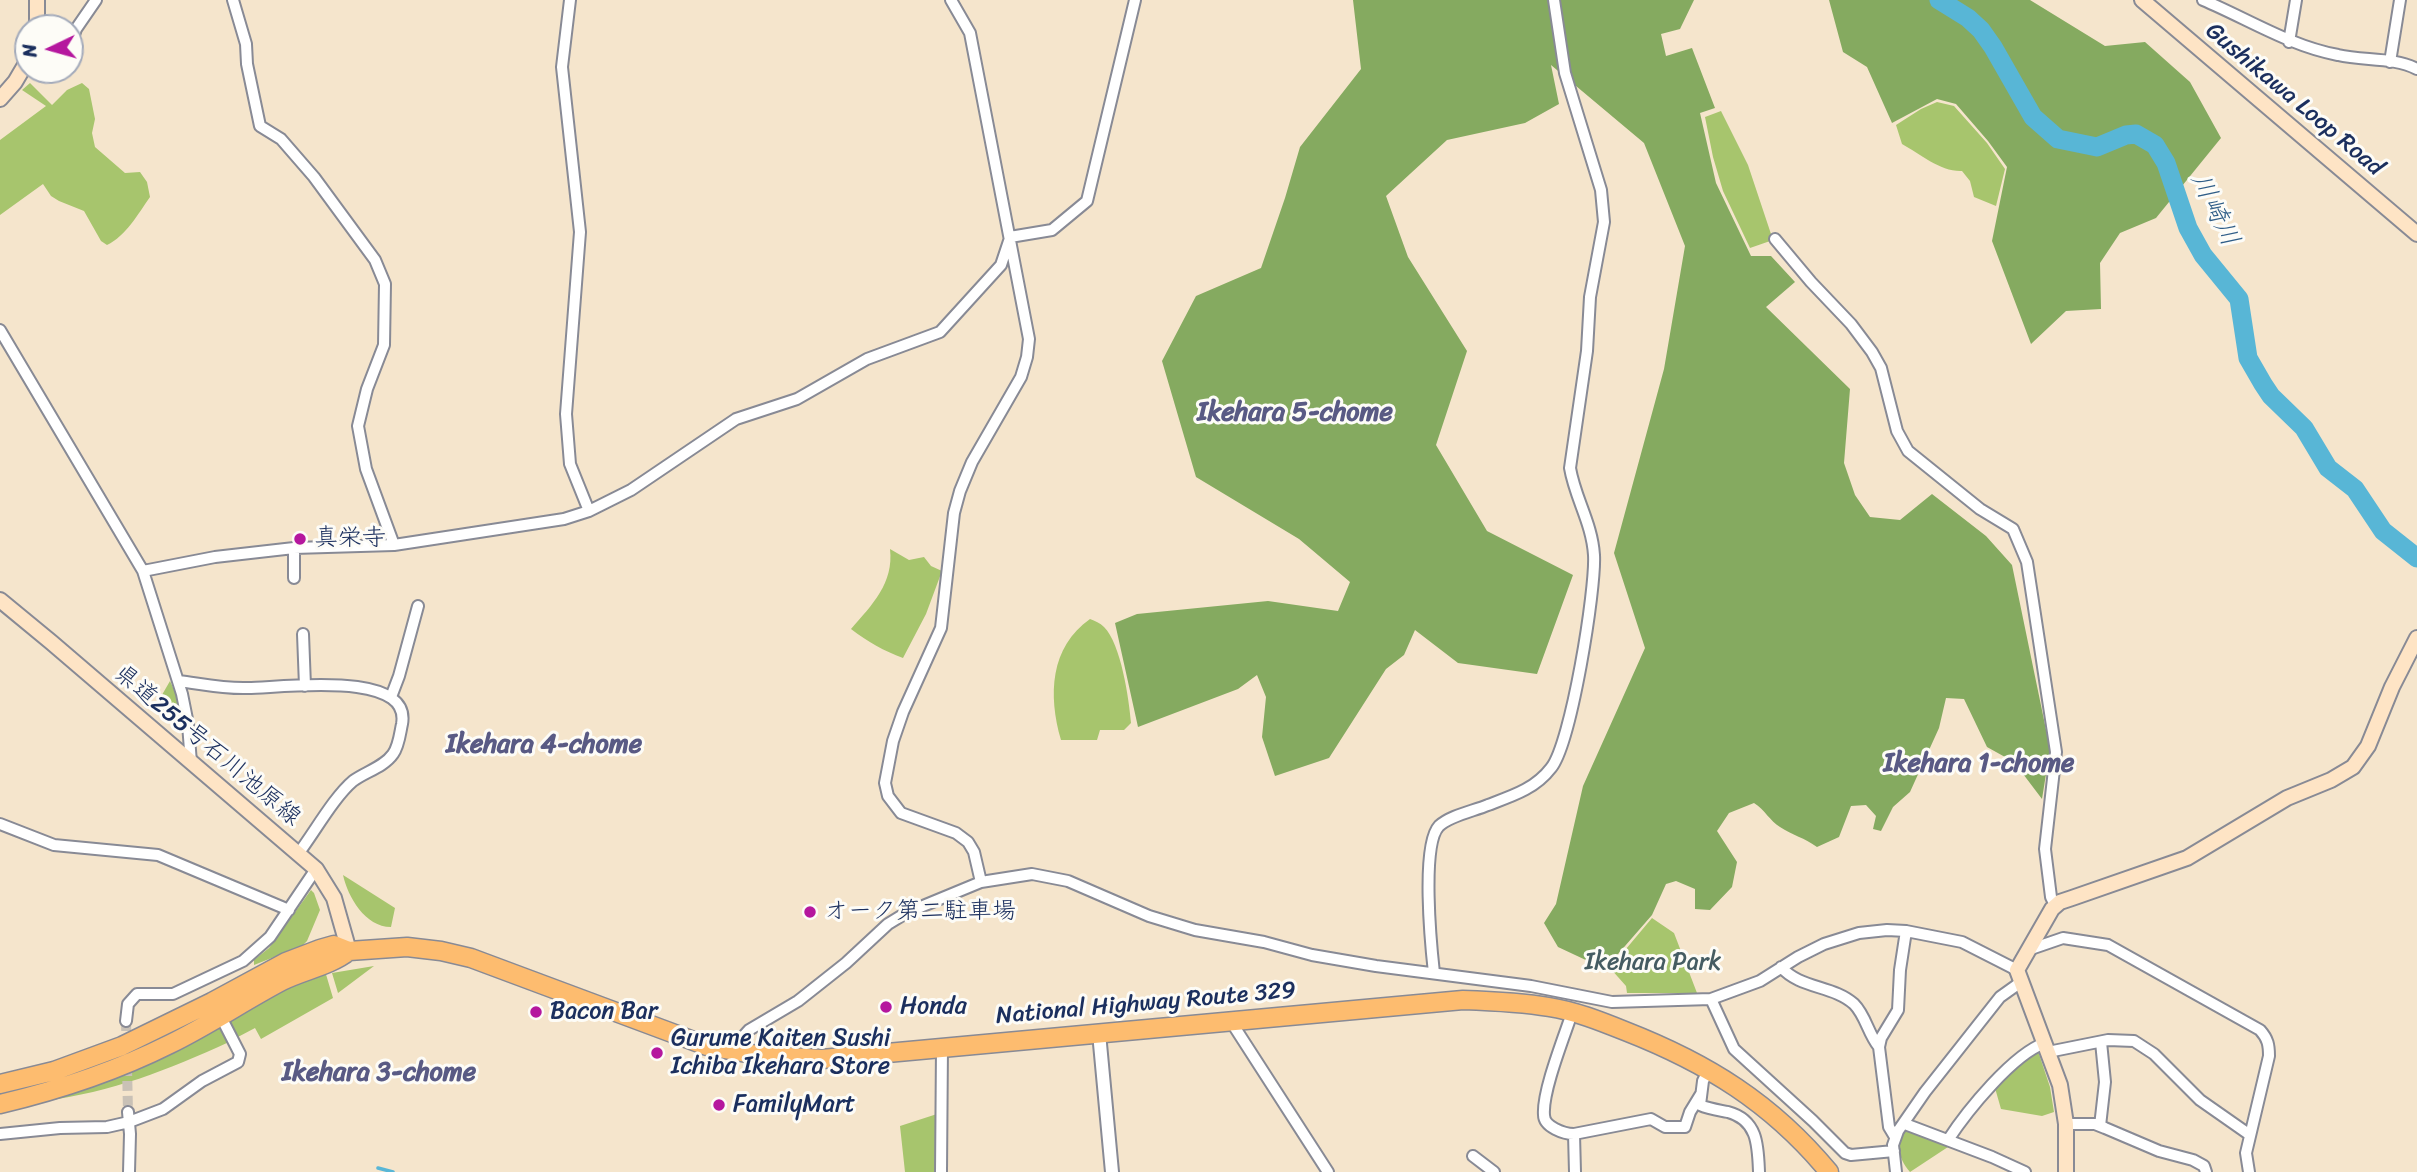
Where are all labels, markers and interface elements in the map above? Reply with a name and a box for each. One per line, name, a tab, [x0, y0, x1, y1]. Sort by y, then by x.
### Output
north arrow	[14, 14, 84, 84]
street label: Gushikawa Loop Road	[2199, 17, 2389, 183]
text: N	[13, 43, 47, 59]
water label: 川崎川	[2183, 168, 2245, 252]
district label: Ikehara 5-chome	[1197, 397, 1393, 429]
place label: 真栄寺	[314, 525, 386, 553]
marker: 真栄寺	[292, 531, 308, 547]
street label: 県道255号石川池原線	[108, 659, 306, 833]
district label: Ikehara 4-chome	[446, 729, 642, 761]
district label: Ikehara 1-chome	[1884, 748, 2074, 780]
place label: オーク第二駐車場	[824, 898, 1016, 926]
marker: オーク第二駐車場	[802, 904, 818, 920]
park label: Ikehara Park	[1585, 949, 1721, 977]
street label: National Highway Route 329	[995, 977, 1297, 1031]
place label: Honda	[900, 993, 967, 1021]
place label: Bacon Bar	[550, 998, 658, 1026]
marker: Honda	[878, 999, 894, 1015]
marker: Bacon Bar	[528, 1004, 544, 1020]
place label: Gurume Kaiten Sushi Ichiba Ikehara Store	[671, 1025, 890, 1081]
marker: Gurume Kaiten Sushi Ichiba Ikehara Store	[649, 1045, 665, 1061]
district label: Ikehara 3-chome	[282, 1057, 476, 1089]
place label: FamilyMart	[733, 1091, 855, 1119]
marker: FamilyMart	[711, 1097, 727, 1113]

